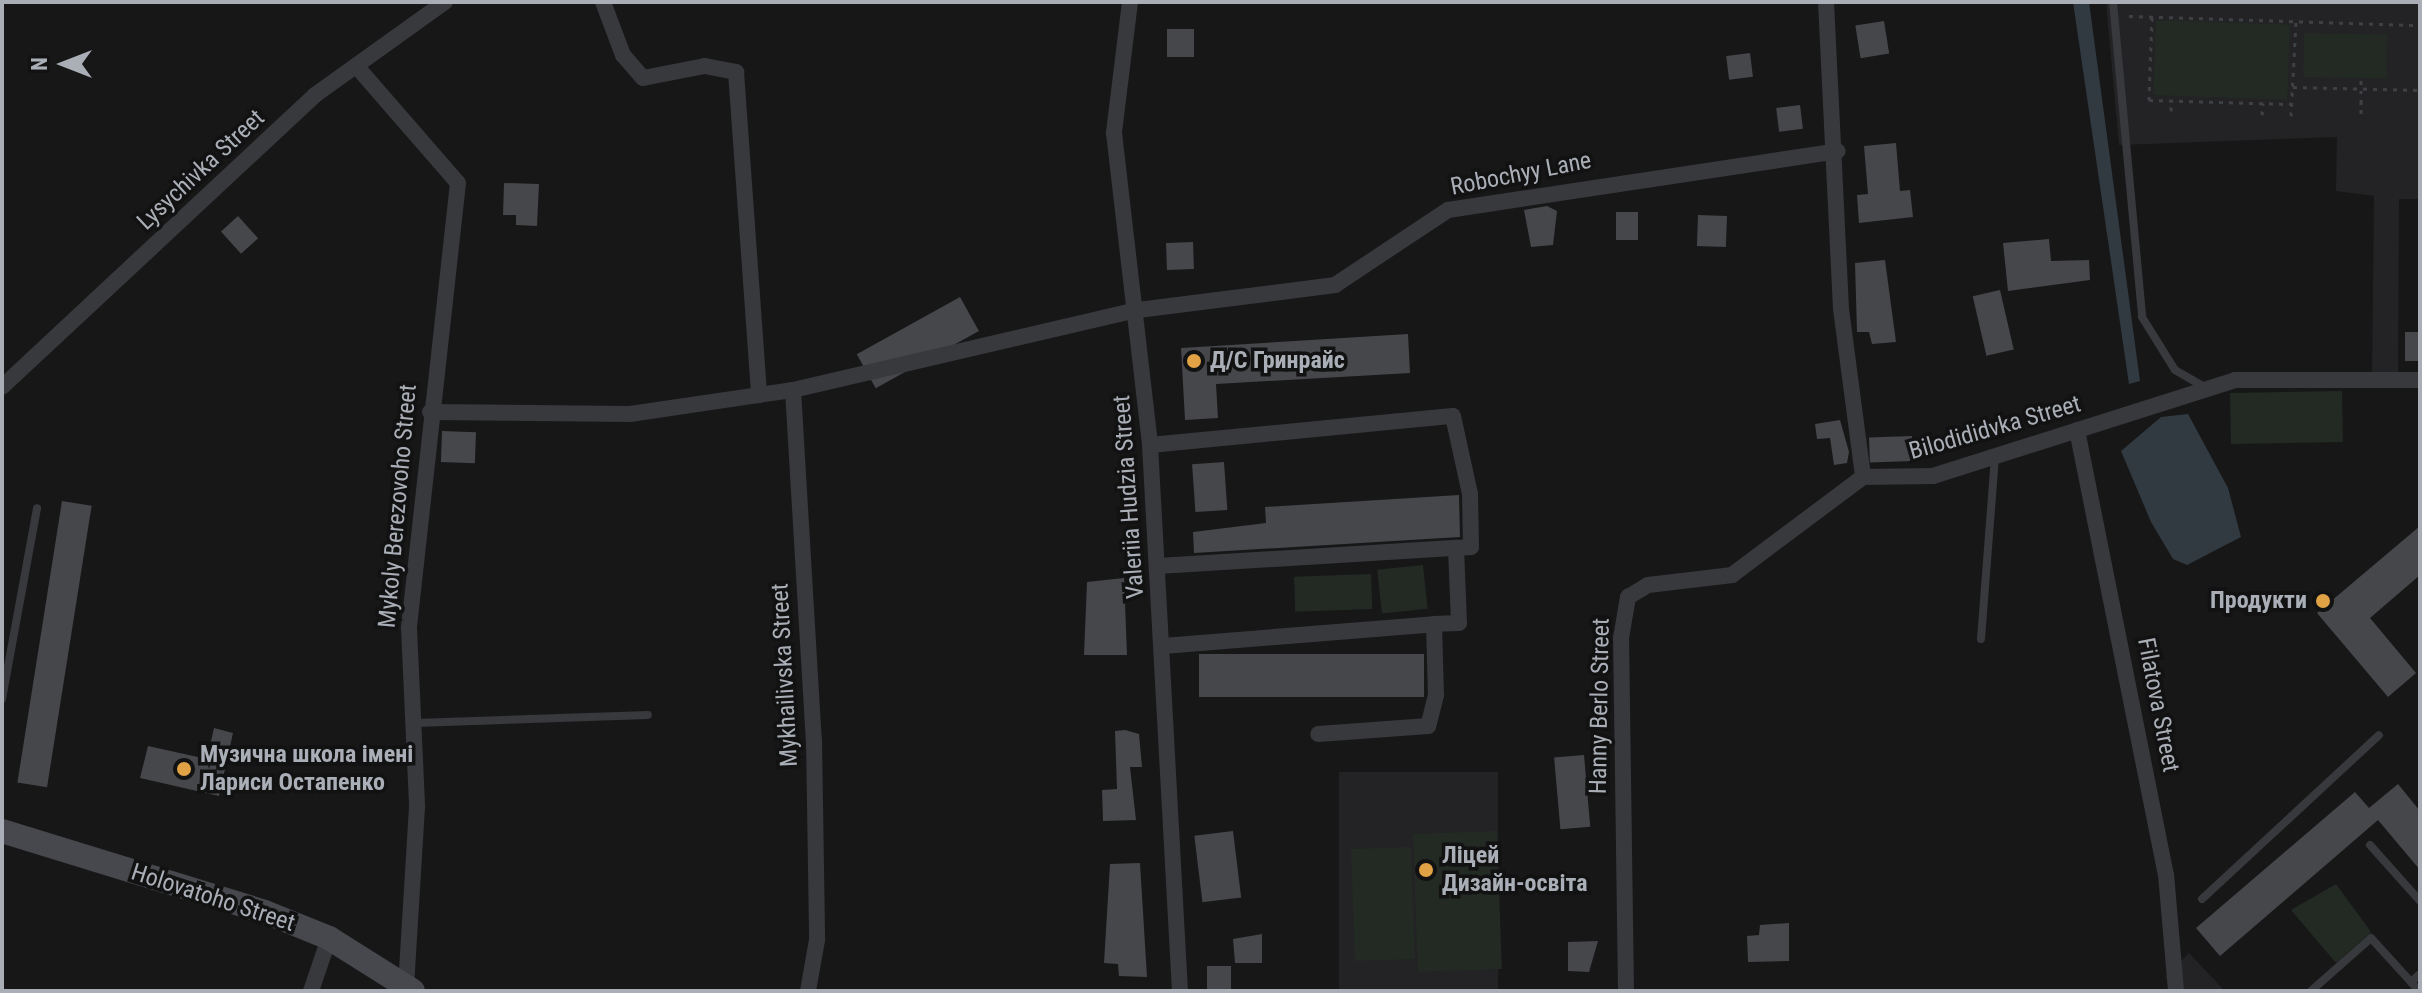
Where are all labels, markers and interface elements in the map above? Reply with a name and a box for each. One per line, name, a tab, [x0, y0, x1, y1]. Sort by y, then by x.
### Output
north arrow	[24, 24, 104, 104]
text: N	[27, 57, 52, 71]
street label: Lysychivka Street	[132, 104, 270, 236]
street label: Robochyy Lane	[1448, 146, 1594, 202]
place label: Д/С Гринрайс	[1210, 347, 1345, 375]
marker: Д/С Гринрайс	[1185, 352, 1203, 370]
street label: Mykoly Berezovoho Street	[373, 383, 423, 629]
street label: Bilodididvka Street	[1906, 390, 2084, 466]
street label: Valeriia Hudzia Street	[1108, 394, 1150, 600]
street label: Mykhailivska Street	[766, 582, 804, 768]
place label: Продукти	[2210, 587, 2307, 615]
marker: Продукти	[2314, 592, 2332, 610]
street label: Hanny Berlo Street	[1584, 618, 1616, 794]
street label: Filatova Street	[2131, 635, 2185, 775]
place label: Музична школа імені Лариси Остапенко	[200, 741, 413, 797]
marker: Музична школа імені Лариси Остапенко	[175, 760, 193, 778]
place label: Ліцей Дизайн-освіта	[1442, 842, 1588, 898]
street label: Holovatoho Street	[128, 858, 298, 938]
marker: Ліцей Дизайн-освіта	[1417, 861, 1435, 879]

